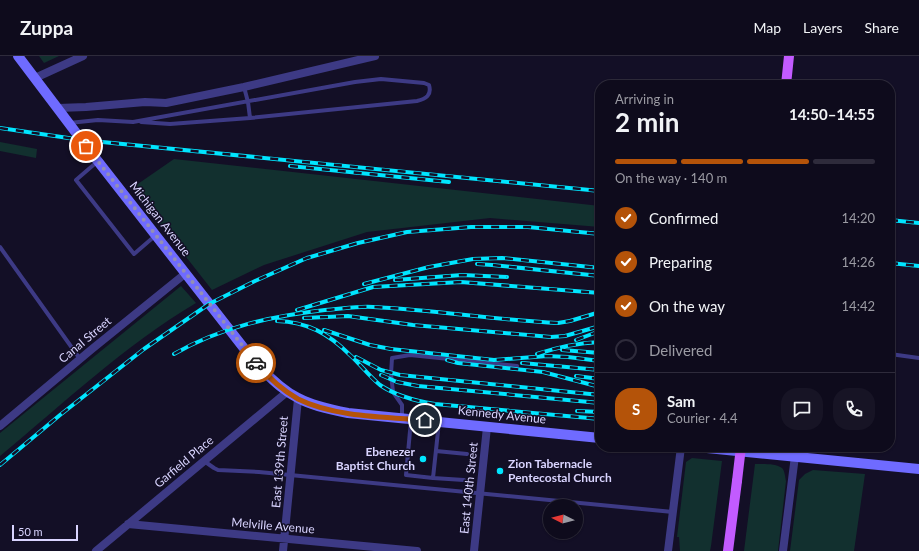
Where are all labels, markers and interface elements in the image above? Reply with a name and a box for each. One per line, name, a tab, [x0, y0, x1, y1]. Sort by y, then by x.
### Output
text: Zuppa	[20, 16, 73, 39]
text: Map	[753, 19, 781, 36]
text: Layers	[803, 19, 843, 36]
text: Share	[865, 19, 899, 36]
text: Arriving in	[615, 91, 674, 107]
text: 14:50–14:55	[789, 105, 875, 123]
text: 2 min	[615, 106, 679, 138]
pin	[69, 129, 103, 163]
icon: bag	[75, 135, 97, 157]
text: On the way · 140 m	[615, 170, 727, 186]
street label: Michigan Avenue	[127, 178, 194, 259]
icon: check	[615, 207, 637, 229]
text: Confirmed	[649, 209, 718, 227]
text: 14:20	[842, 210, 875, 226]
icon: check	[615, 251, 637, 273]
text: Preparing	[649, 253, 712, 271]
text: 14:26	[842, 254, 875, 270]
icon: check	[615, 295, 637, 317]
text: On the way	[649, 297, 725, 315]
text: 14:42	[842, 298, 875, 314]
street label: Canal Street	[55, 313, 115, 366]
text: Delivered	[649, 341, 712, 359]
courier	[236, 343, 276, 383]
icon: car	[245, 352, 267, 374]
button: chat	[781, 388, 823, 430]
button: phone	[833, 388, 875, 430]
text: Sam	[667, 392, 695, 410]
text: S	[632, 400, 640, 418]
street label: Kennedy Avenue	[457, 402, 547, 427]
pin	[408, 403, 442, 437]
icon: home	[414, 409, 436, 431]
text: Courier · 4.4	[667, 410, 738, 426]
street label: East 139th Street	[268, 415, 291, 508]
street label: Garfield Place	[151, 432, 216, 491]
street label: East 140th Street	[456, 441, 481, 534]
place label: Ebenezer Baptist Church	[336, 444, 416, 473]
marker: Ebenezer Baptist Church	[418, 454, 428, 464]
place label: Zion Tabernacle Pentecostal Church	[508, 456, 612, 485]
marker: Zion Tabernacle Pentecostal Church	[495, 466, 505, 476]
north arrow	[543, 499, 583, 539]
map controls	[543, 499, 583, 539]
street label: Melville Avenue	[231, 514, 315, 537]
scale bar	[12, 523, 78, 542]
text: 50 m	[18, 525, 43, 538]

